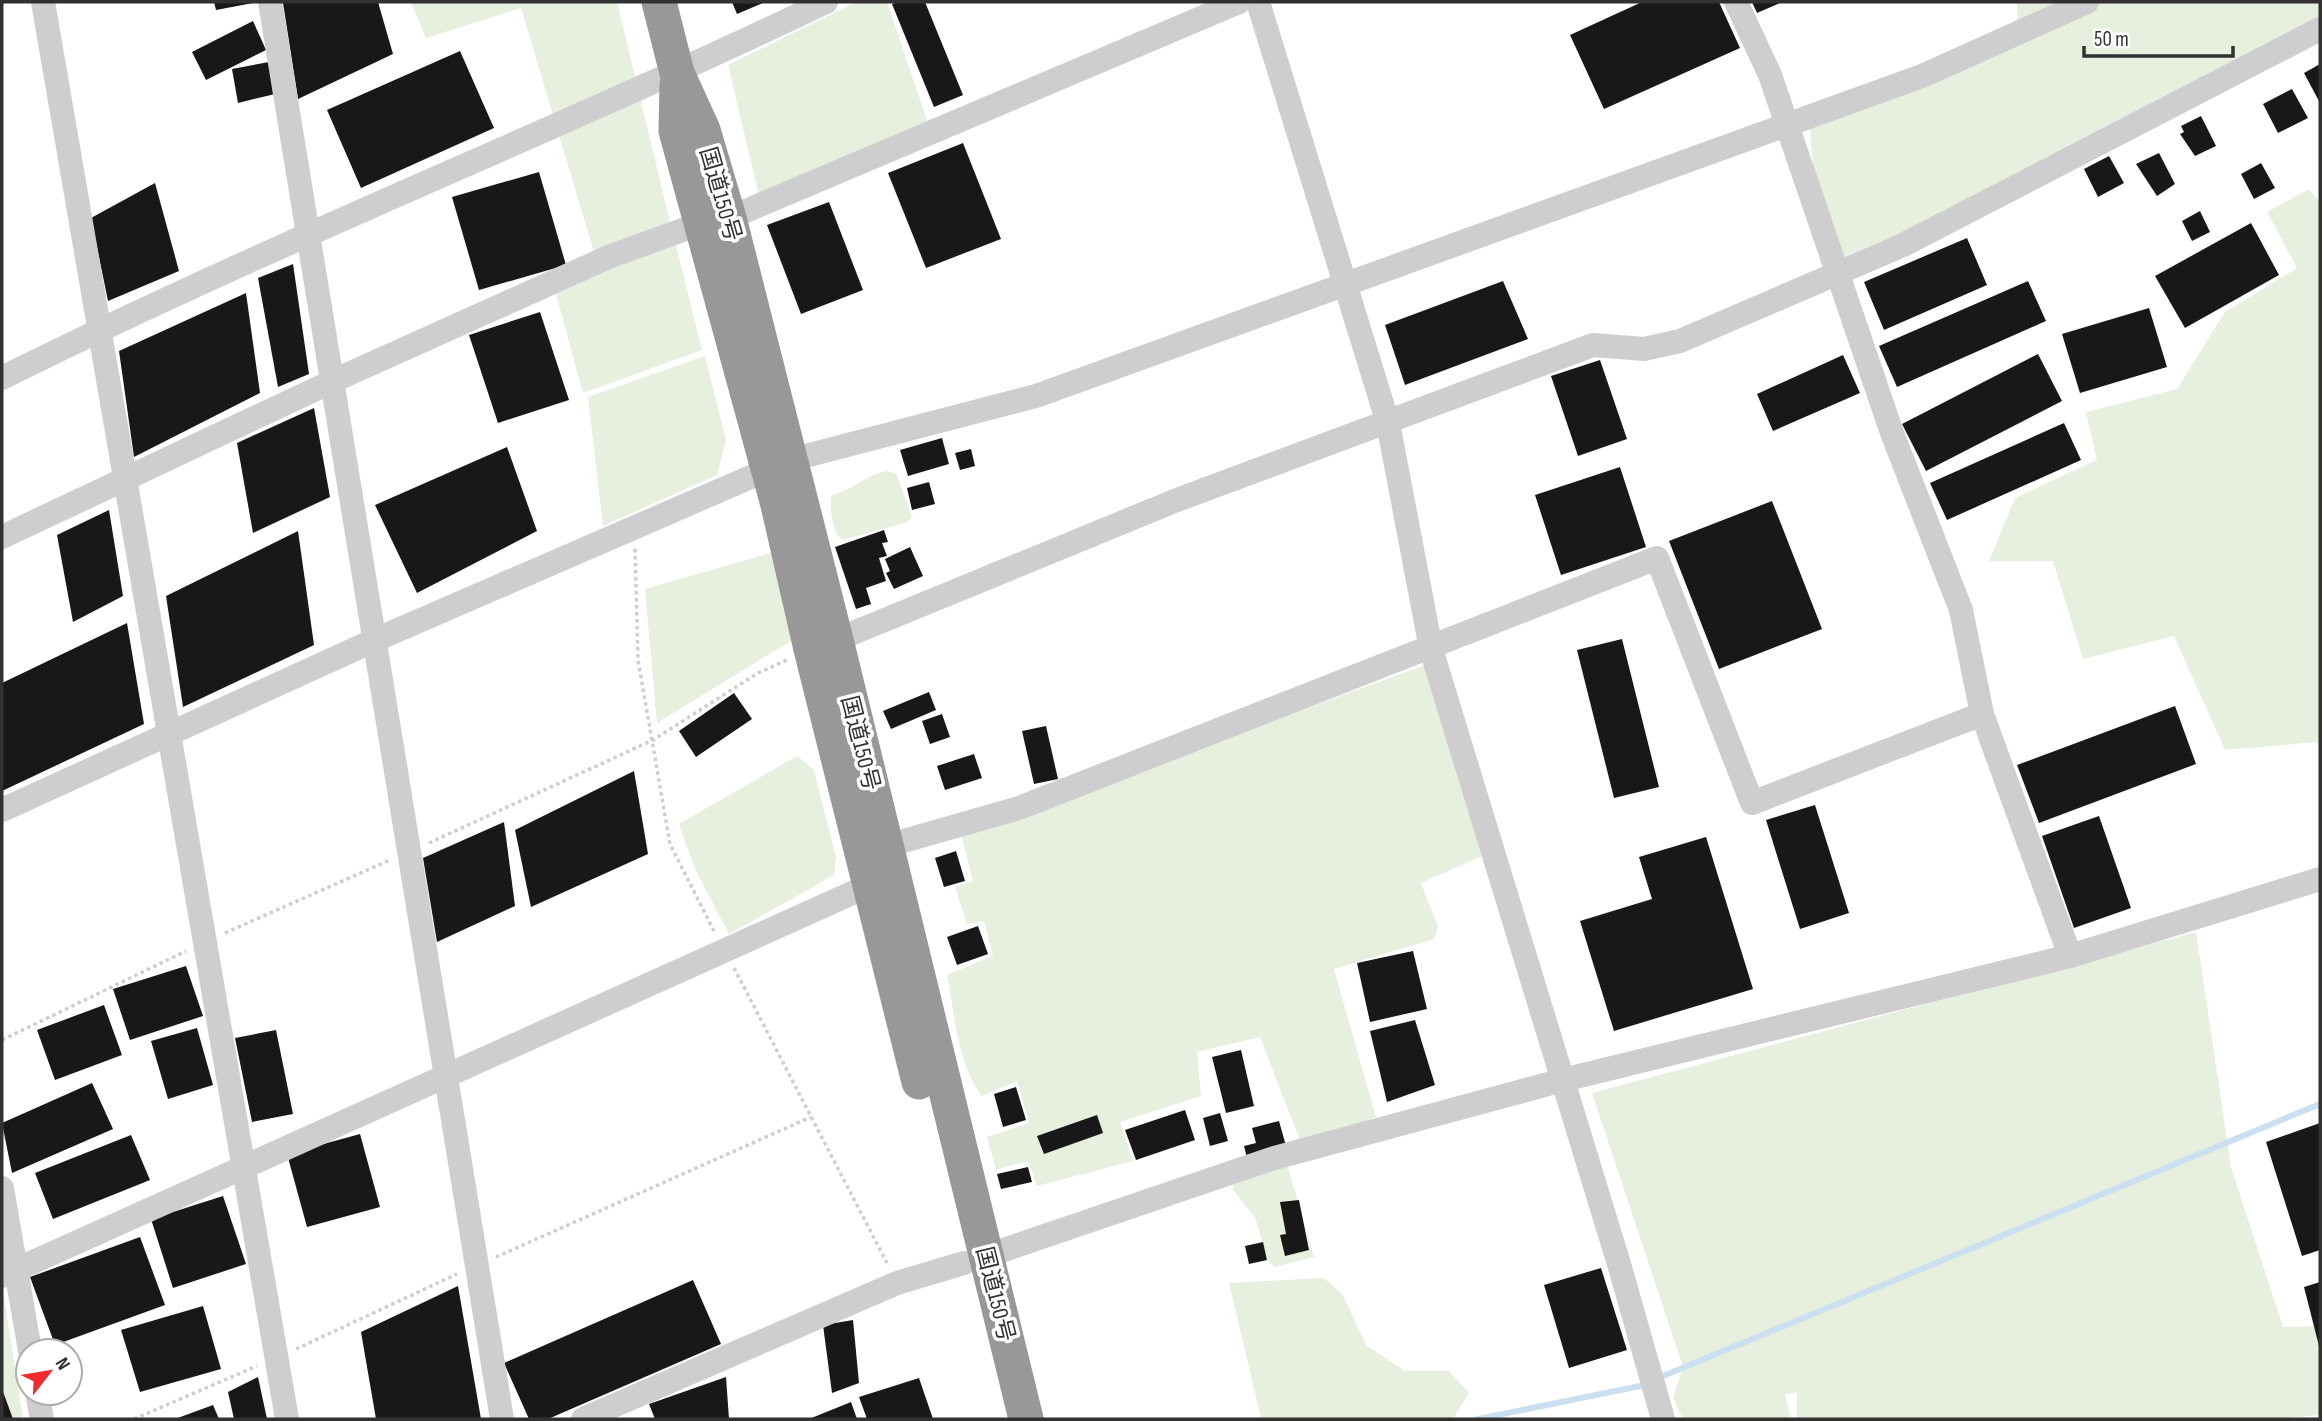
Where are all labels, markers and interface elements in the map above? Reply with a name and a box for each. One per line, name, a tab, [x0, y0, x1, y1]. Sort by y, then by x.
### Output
scale bar	[2084, 14, 2233, 58]
text: 50 m	[2094, 27, 2129, 52]
street label: 国道150号	[693, 144, 747, 245]
street label: 国道150号	[835, 693, 885, 793]
street label: 国道150号	[970, 1244, 1020, 1344]
north arrow	[14, 1337, 84, 1407]
text: N	[50, 1354, 75, 1374]

